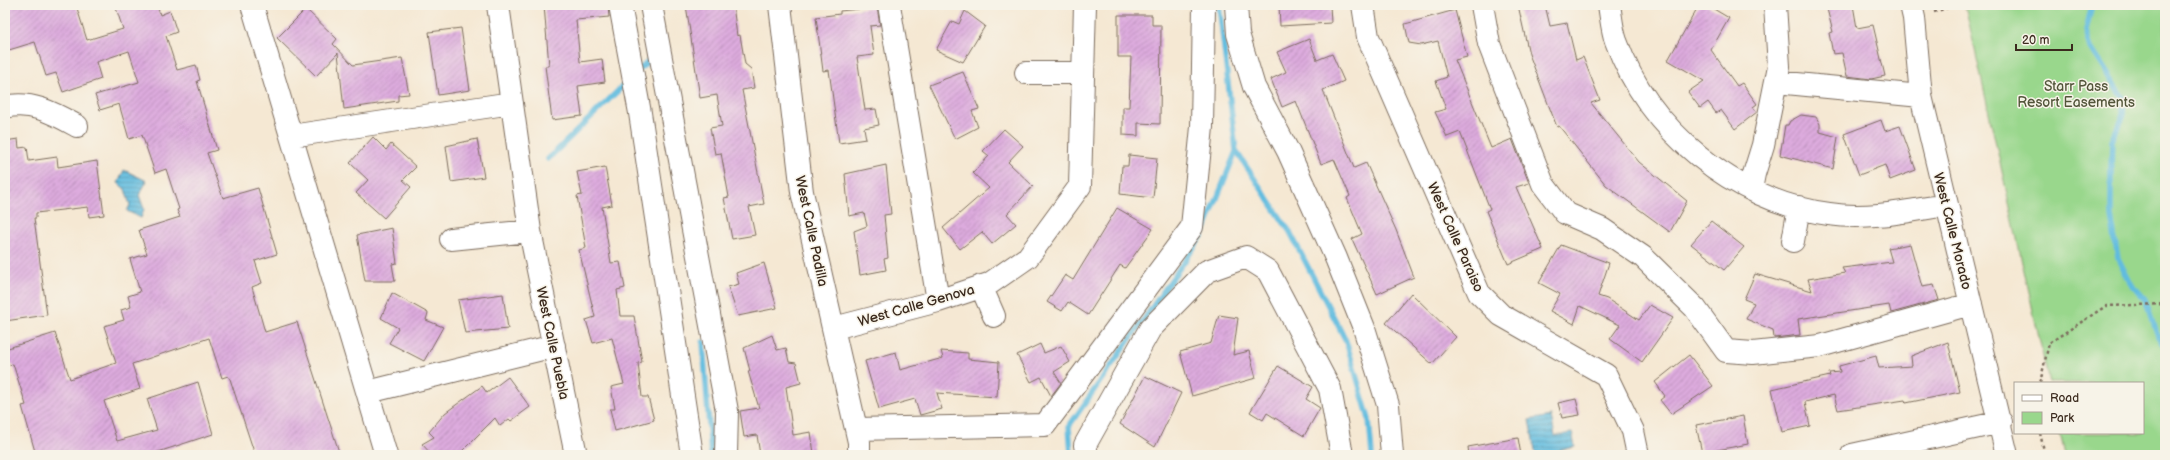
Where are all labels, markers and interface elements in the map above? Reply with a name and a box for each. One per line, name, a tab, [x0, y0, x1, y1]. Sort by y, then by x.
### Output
scale bar	[2016, 26, 2072, 52]
text: 20 m	[2022, 33, 2049, 48]
park label: Starr Pass Resort Easements	[2017, 78, 2135, 111]
street label: West Calle Morado	[1930, 171, 1975, 291]
street label: West Calle Padilla	[791, 174, 832, 288]
street label: West Calle Paraiso	[1424, 180, 1487, 295]
street label: West Calle Genova	[856, 281, 976, 330]
street label: West Calle Puebla	[532, 285, 573, 401]
legend	[2014, 382, 2144, 434]
text: Road	[2050, 391, 2079, 406]
text: Park	[2050, 411, 2074, 426]

